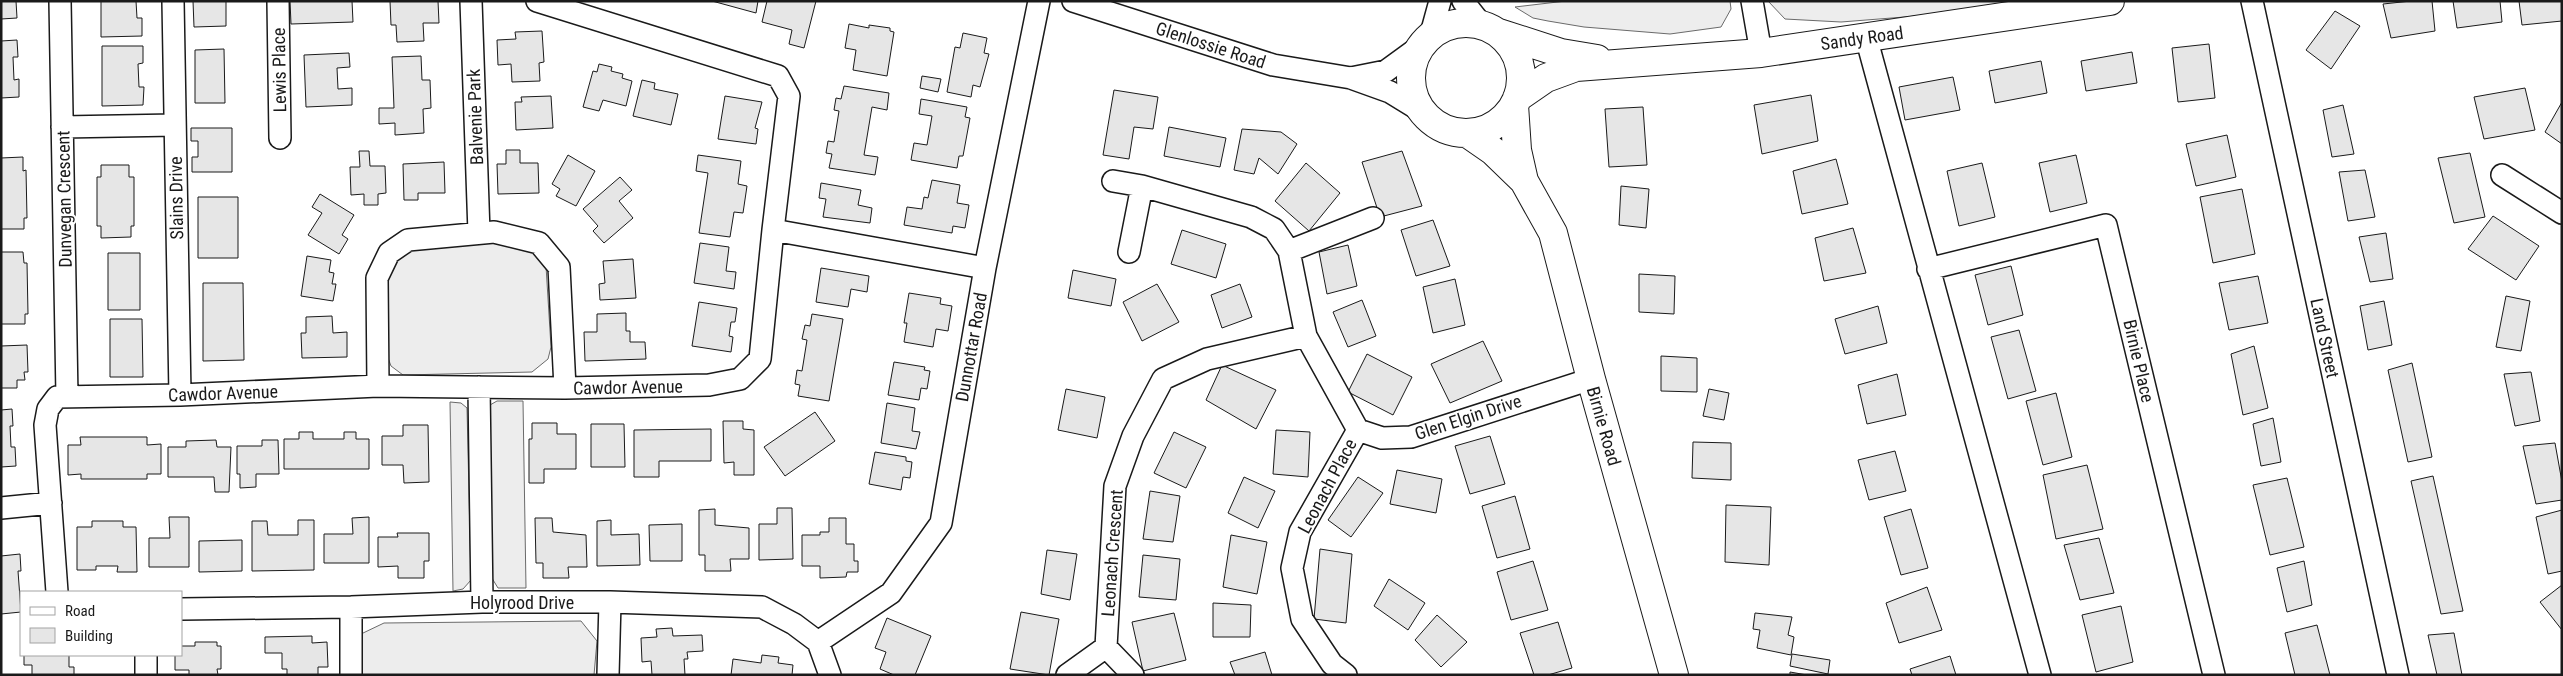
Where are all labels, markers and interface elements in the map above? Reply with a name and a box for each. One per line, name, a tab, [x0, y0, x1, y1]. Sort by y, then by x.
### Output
street label: Glenlossie Road	[1153, 17, 1269, 73]
street label: Sandy Road	[1819, 22, 1905, 54]
street label: Lewis Place	[268, 27, 290, 113]
street label: Balvenie Park	[463, 69, 487, 165]
street label: Dunvegan Crescent	[52, 130, 76, 268]
street label: Slains Drive	[165, 156, 187, 240]
street label: Dunnottar Road	[951, 291, 991, 403]
street label: Land Street	[2306, 296, 2344, 380]
street label: Birnie Place	[2119, 318, 2159, 404]
street label: Cawdor Avenue	[573, 376, 683, 398]
street label: Cawdor Avenue	[168, 381, 278, 405]
street label: Birnie Road	[1583, 384, 1625, 468]
street label: Glen Elgin Drive	[1412, 390, 1524, 444]
street label: Leonach Place	[1293, 435, 1361, 537]
street label: Leonach Crescent	[1097, 489, 1127, 617]
legend	[20, 591, 182, 656]
street label: Holyrood Drive	[470, 592, 574, 613]
text: Road	[65, 602, 95, 620]
text: Building	[65, 627, 113, 645]

